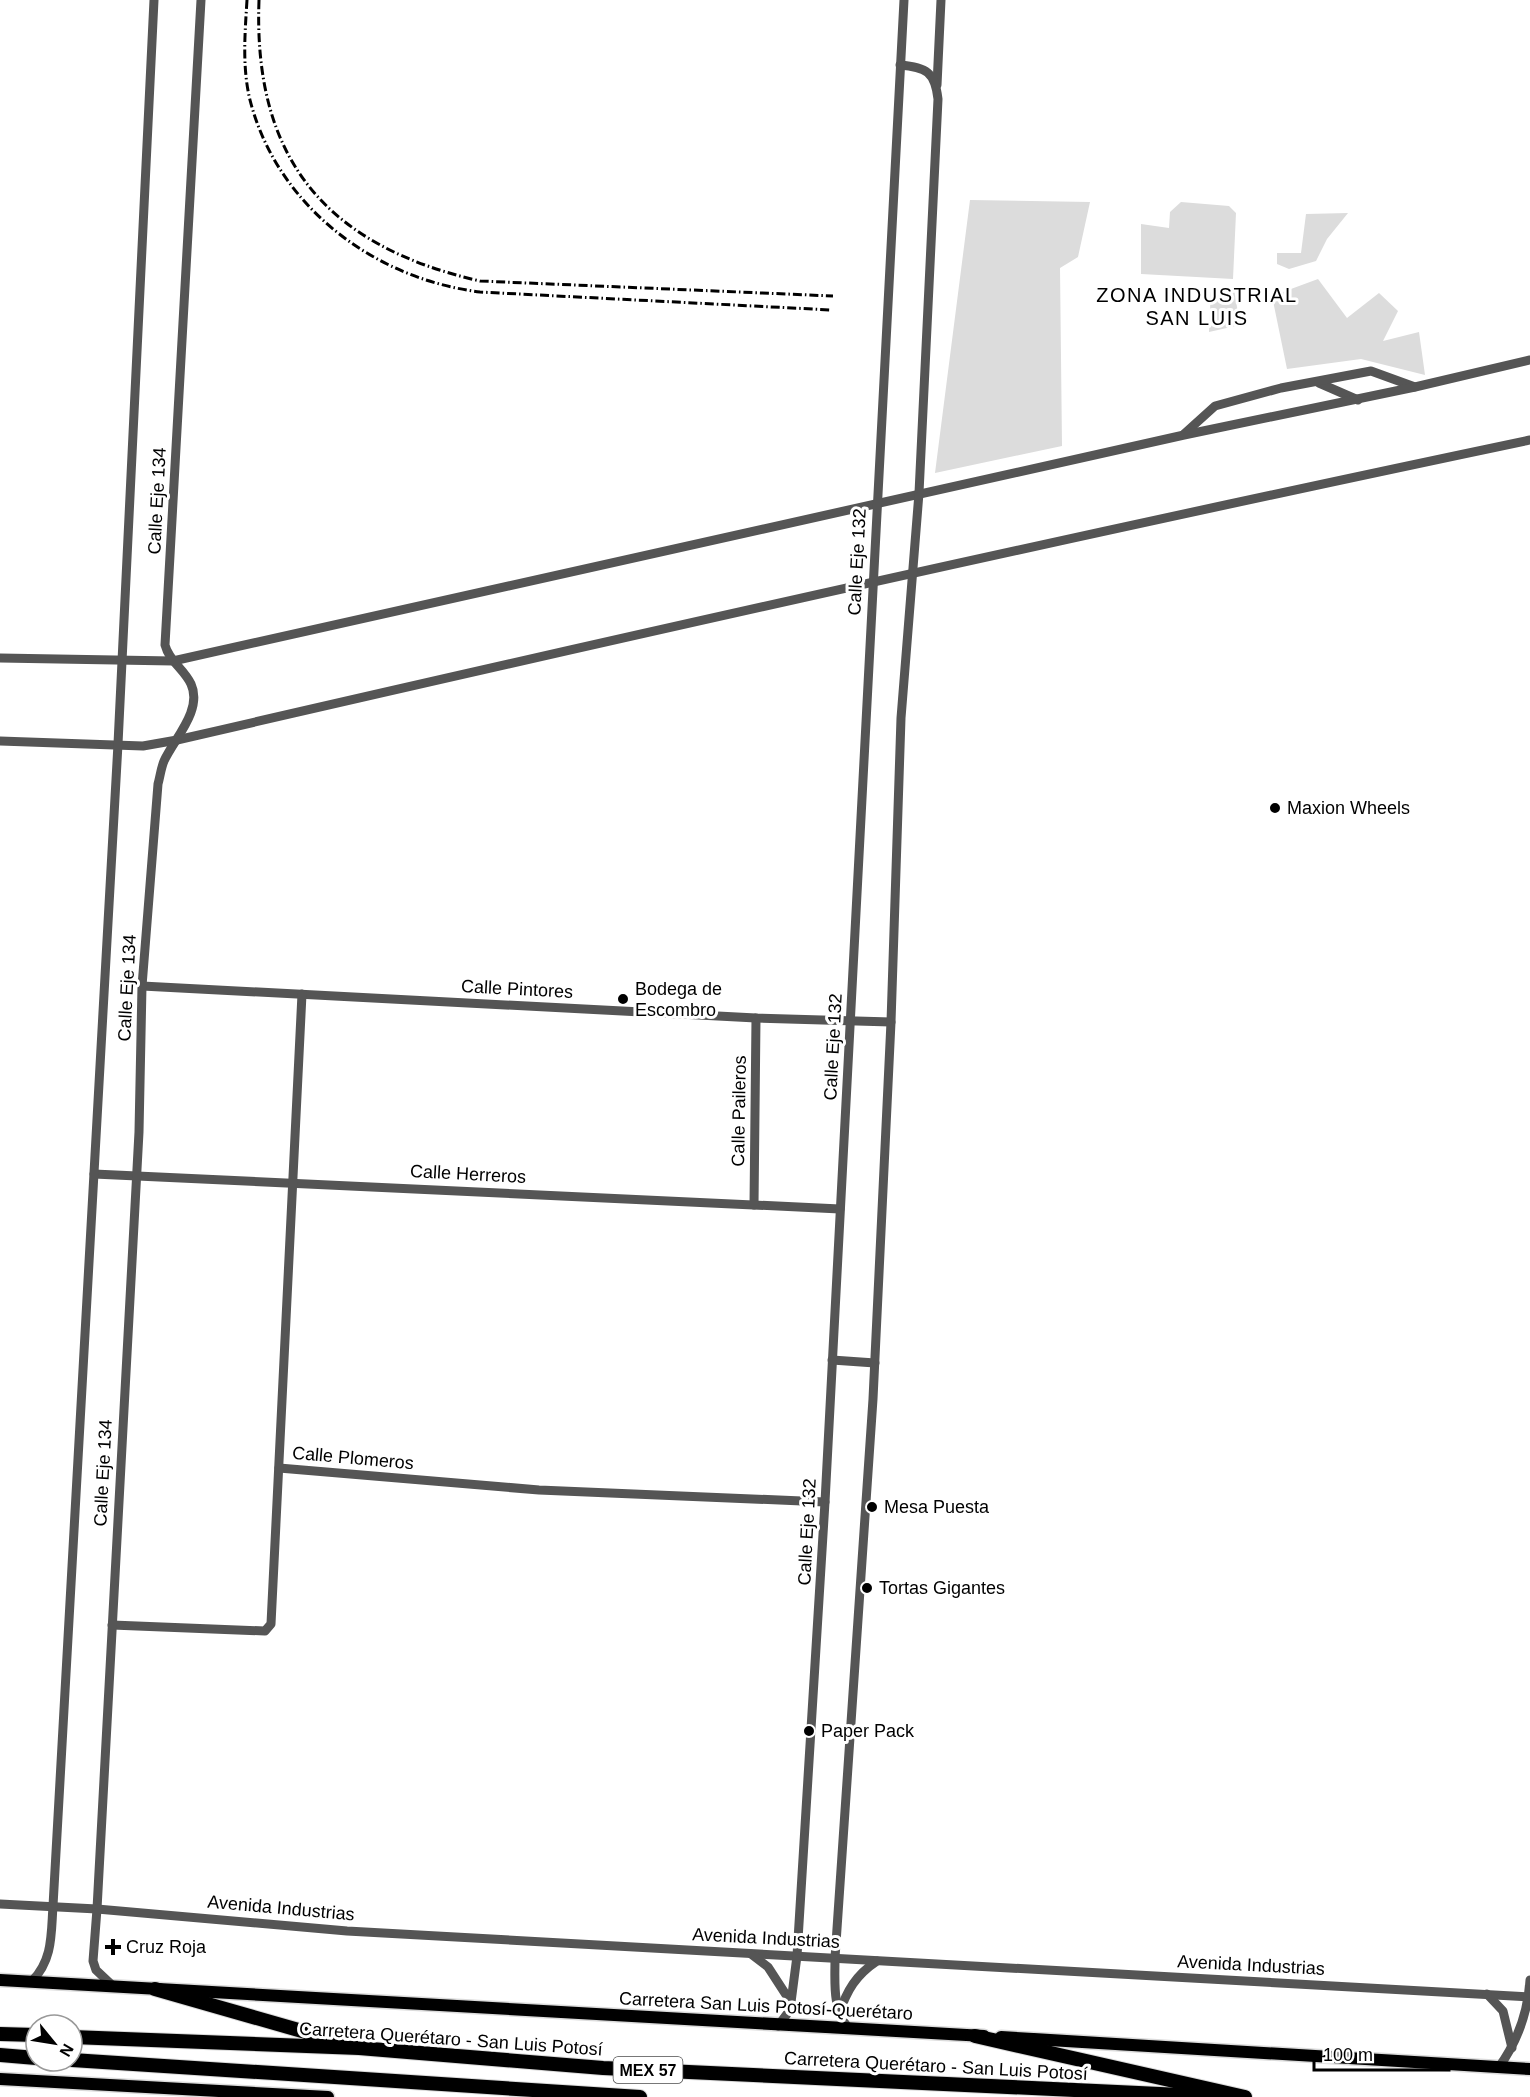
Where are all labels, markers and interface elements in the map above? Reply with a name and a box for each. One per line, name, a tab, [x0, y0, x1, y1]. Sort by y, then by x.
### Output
district label: ZONA INDUSTRIAL SAN LUIS	[1096, 284, 1298, 329]
street label: Calle Eje 134	[144, 447, 170, 555]
street label: Calle Eje 132	[844, 508, 870, 616]
place label: Maxion Wheels	[1287, 798, 1410, 818]
marker: Maxion Wheels	[1268, 801, 1282, 815]
street label: Calle Eje 134	[114, 934, 140, 1042]
street label: Calle Pintores	[461, 976, 573, 1002]
place label: Bodega de Escombro	[635, 979, 722, 1020]
marker: Bodega de Escombro	[616, 992, 630, 1006]
street label: Calle Eje 132	[820, 993, 846, 1101]
street label: Calle Paileros	[728, 1055, 750, 1167]
street label: Calle Herreros	[410, 1161, 526, 1187]
street label: Calle Eje 134	[90, 1419, 116, 1527]
street label: Calle Plomeros	[291, 1443, 415, 1473]
street label: Calle Eje 132	[794, 1478, 820, 1586]
place label: Mesa Puesta	[884, 1497, 990, 1517]
marker: Mesa Puesta	[865, 1500, 879, 1514]
place label: Tortas Gigantes	[879, 1578, 1005, 1598]
marker: Tortas Gigantes	[860, 1581, 874, 1595]
place label: Paper Pack	[821, 1721, 915, 1741]
marker: Paper Pack	[802, 1724, 816, 1738]
street label: Avenida Industrias	[207, 1892, 355, 1924]
street label: Avenida Industrias	[692, 1924, 840, 1952]
place label: Cruz Roja	[126, 1937, 207, 1957]
marker: Cruz Roja	[104, 1938, 122, 1956]
street label: Avenida Industrias	[1177, 1951, 1325, 1979]
street label: Carretera San Luis Potosí-Querétaro	[619, 1988, 913, 2024]
north arrow	[24, 2013, 84, 2073]
street label: Carretera Querétaro - San Luis Potosí	[299, 2018, 603, 2060]
scale bar	[1314, 2034, 1449, 2072]
text: N	[56, 2041, 77, 2060]
text: 100 m	[1323, 2045, 1373, 2065]
street label: Carretera Querétaro - San Luis Potosí	[784, 2048, 1088, 2084]
road number: MEX 57	[614, 2057, 682, 2083]

